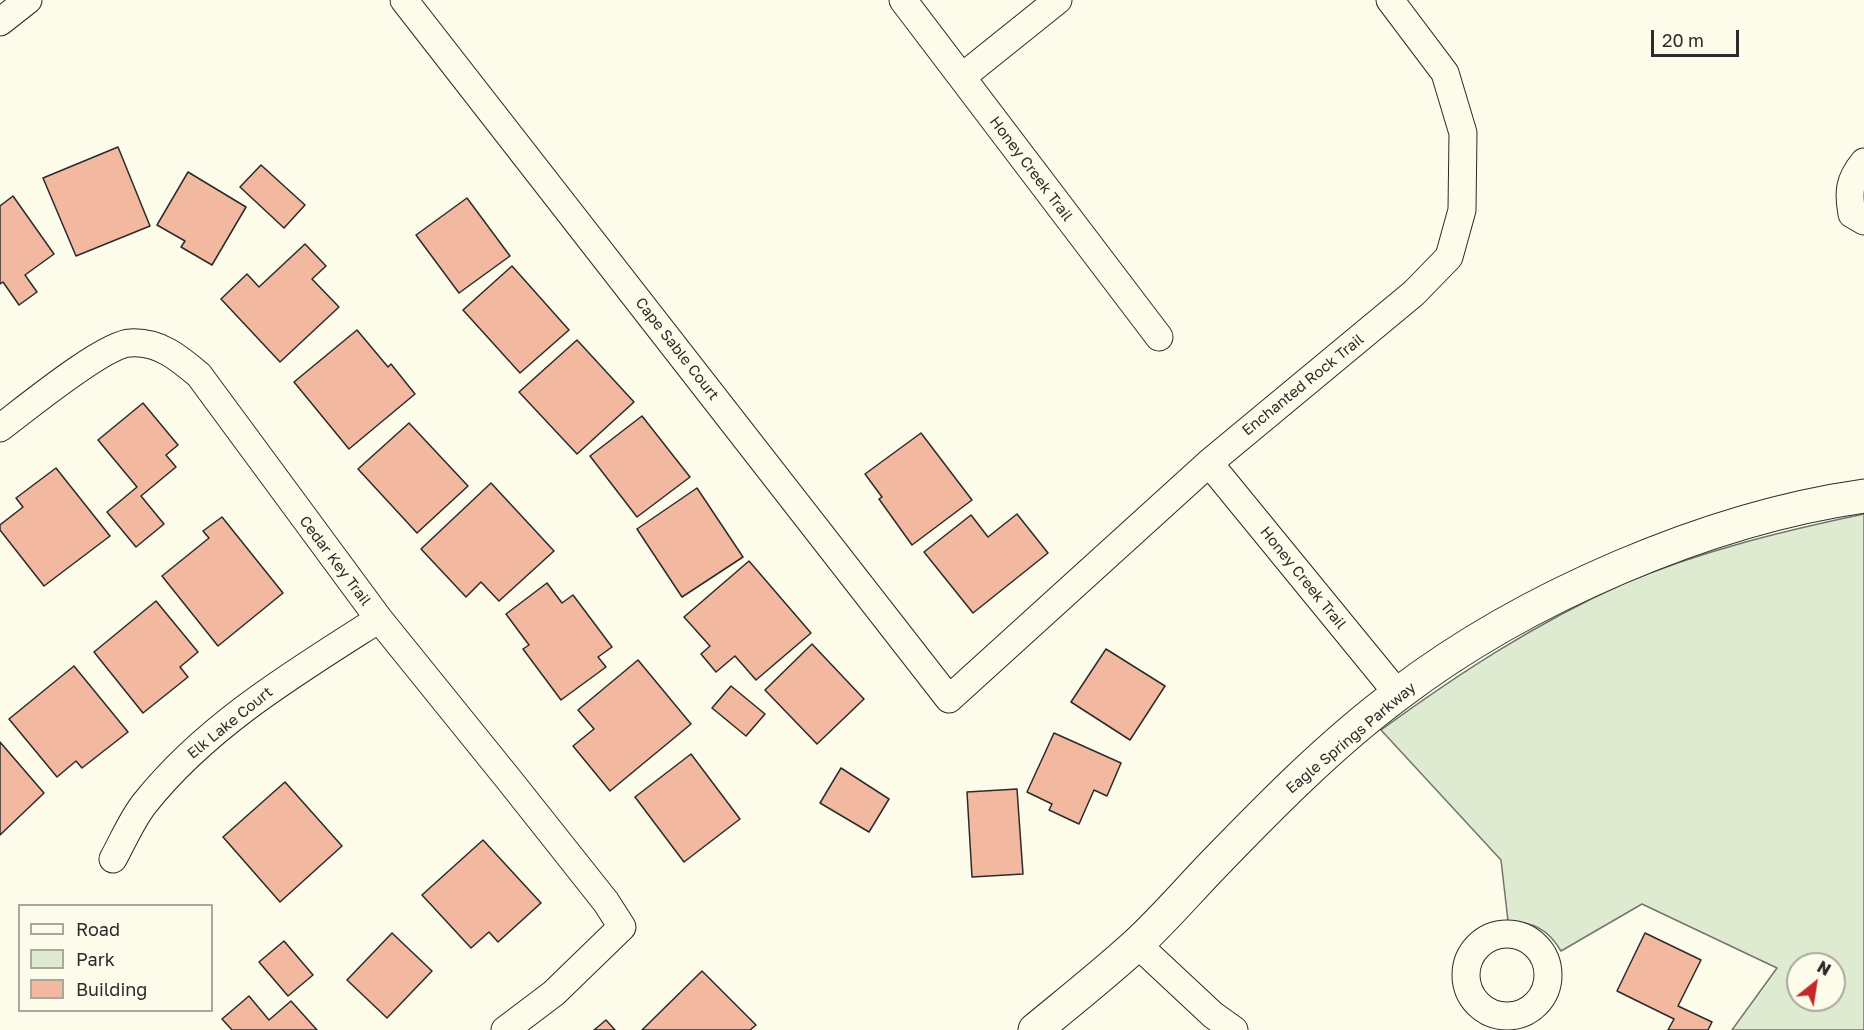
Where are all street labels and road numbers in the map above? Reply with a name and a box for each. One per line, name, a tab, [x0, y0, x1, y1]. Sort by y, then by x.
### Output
street label: Honey Creek Trail	[986, 113, 1076, 225]
street label: Cape Sable Court	[631, 294, 723, 404]
street label: Enchanted Rock Trail	[1239, 330, 1367, 440]
street label: Cedar Key Trail	[295, 513, 375, 609]
street label: Honey Creek Trail	[1256, 523, 1350, 633]
street label: Eagle Springs Parkway	[1283, 678, 1419, 798]
street label: Elk Lake Court	[184, 683, 276, 763]

